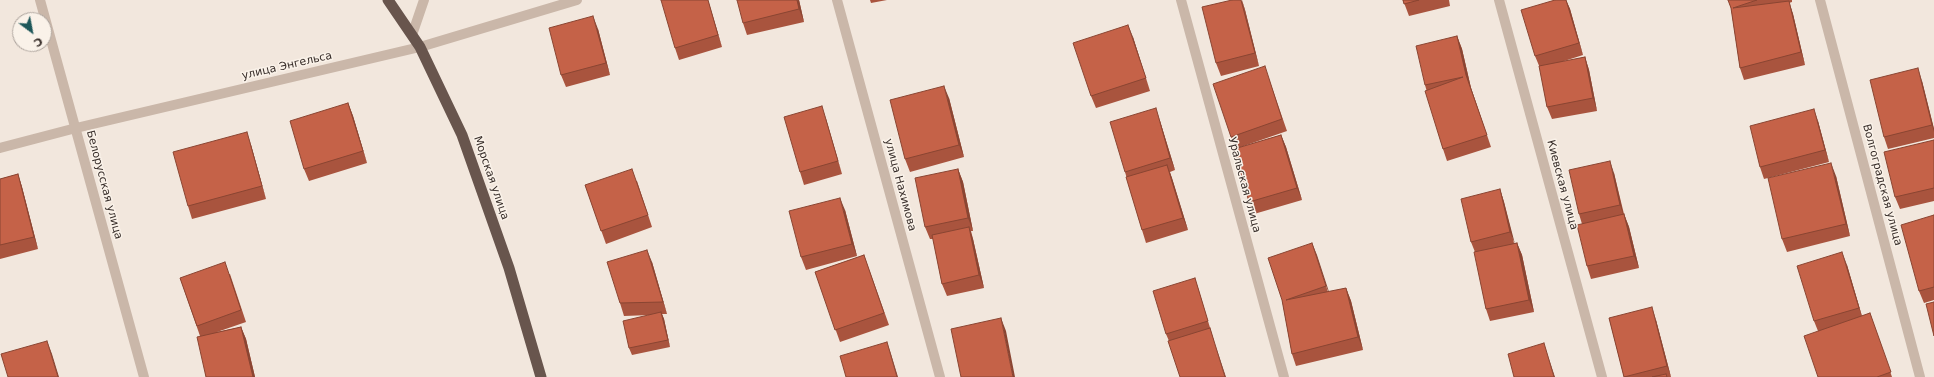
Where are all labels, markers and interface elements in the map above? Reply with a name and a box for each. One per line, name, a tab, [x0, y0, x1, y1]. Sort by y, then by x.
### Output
north arrow	[12, 12, 52, 52]
text: С	[31, 34, 45, 49]
street label: улица Энгельса	[241, 49, 333, 83]
street label: Волгоградская улица	[1859, 123, 1905, 247]
street label: Белорусская улица	[83, 129, 125, 241]
street label: Морская улица	[470, 134, 512, 222]
street label: Уральская улица	[1225, 136, 1263, 234]
street label: улица Нахимова	[881, 137, 919, 233]
street label: Киевская улица	[1544, 139, 1580, 231]

